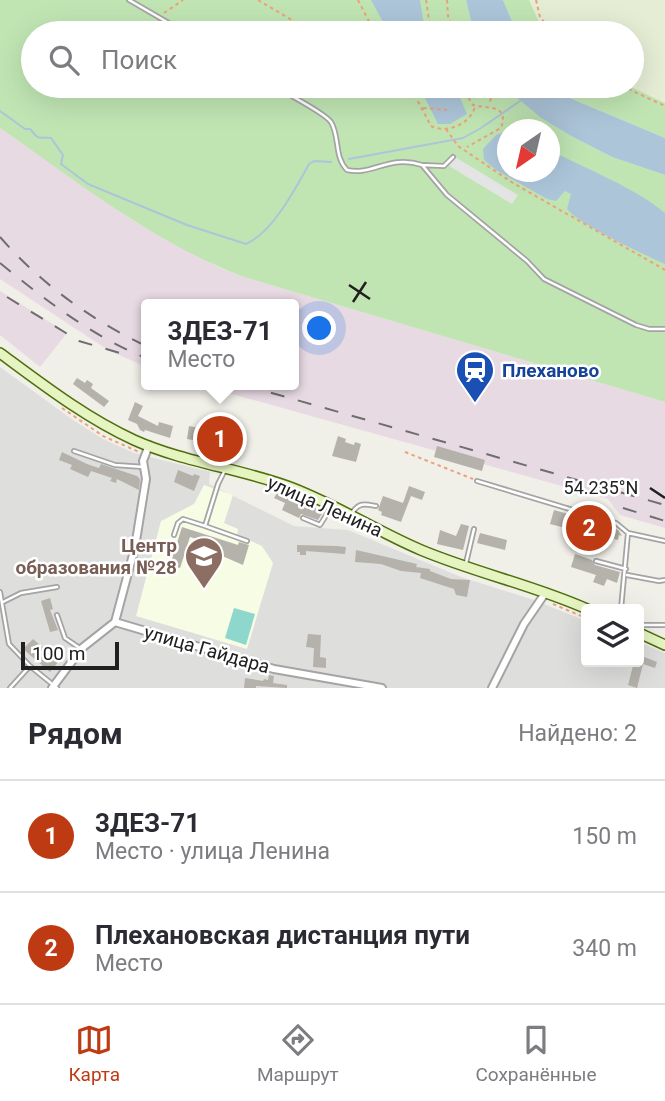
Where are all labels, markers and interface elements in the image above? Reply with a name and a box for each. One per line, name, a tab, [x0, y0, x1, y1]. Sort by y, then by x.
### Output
search box	[21, 21, 644, 98]
icon: search	[45, 41, 83, 79]
text: Поиск	[101, 45, 177, 75]
north arrow	[497, 119, 560, 182]
popup	[141, 299, 299, 390]
your location	[302, 311, 336, 345]
text: 3ДЕЗ-71	[167, 316, 273, 346]
text: Место	[167, 346, 236, 373]
station icon: Плеханово	[454, 349, 496, 404]
place label: Плеханово	[502, 359, 600, 382]
pin: 1	[197, 413, 243, 465]
street label: улица Ленина	[264, 471, 386, 542]
text: 54.235°N	[564, 477, 638, 498]
pin: 2	[566, 502, 612, 554]
place label: Центр образования №28	[15, 534, 177, 579]
school or university icon: Центр образования №28	[183, 535, 225, 590]
map controls	[581, 604, 644, 667]
button: layers	[581, 604, 644, 667]
street label: улица Гайдара	[141, 621, 272, 678]
scale bar	[21, 639, 119, 671]
text: 100 m	[32, 642, 85, 665]
text: Рядом	[28, 716, 123, 751]
text: Найдено: 2	[518, 720, 637, 747]
text: 3ДЕЗ-71	[95, 808, 200, 838]
text: 1	[44, 823, 58, 850]
text: 150 m	[572, 823, 637, 850]
text: Место · улица Ленина	[95, 838, 330, 865]
text: Плехановская дистанция пути	[95, 920, 470, 950]
text: 2	[44, 935, 58, 962]
text: 340 m	[572, 935, 637, 962]
text: Место	[95, 950, 163, 977]
tab: Карта	[68, 1021, 120, 1086]
tab: Маршрут	[257, 1021, 339, 1086]
tab: Сохранённые	[475, 1021, 597, 1086]

